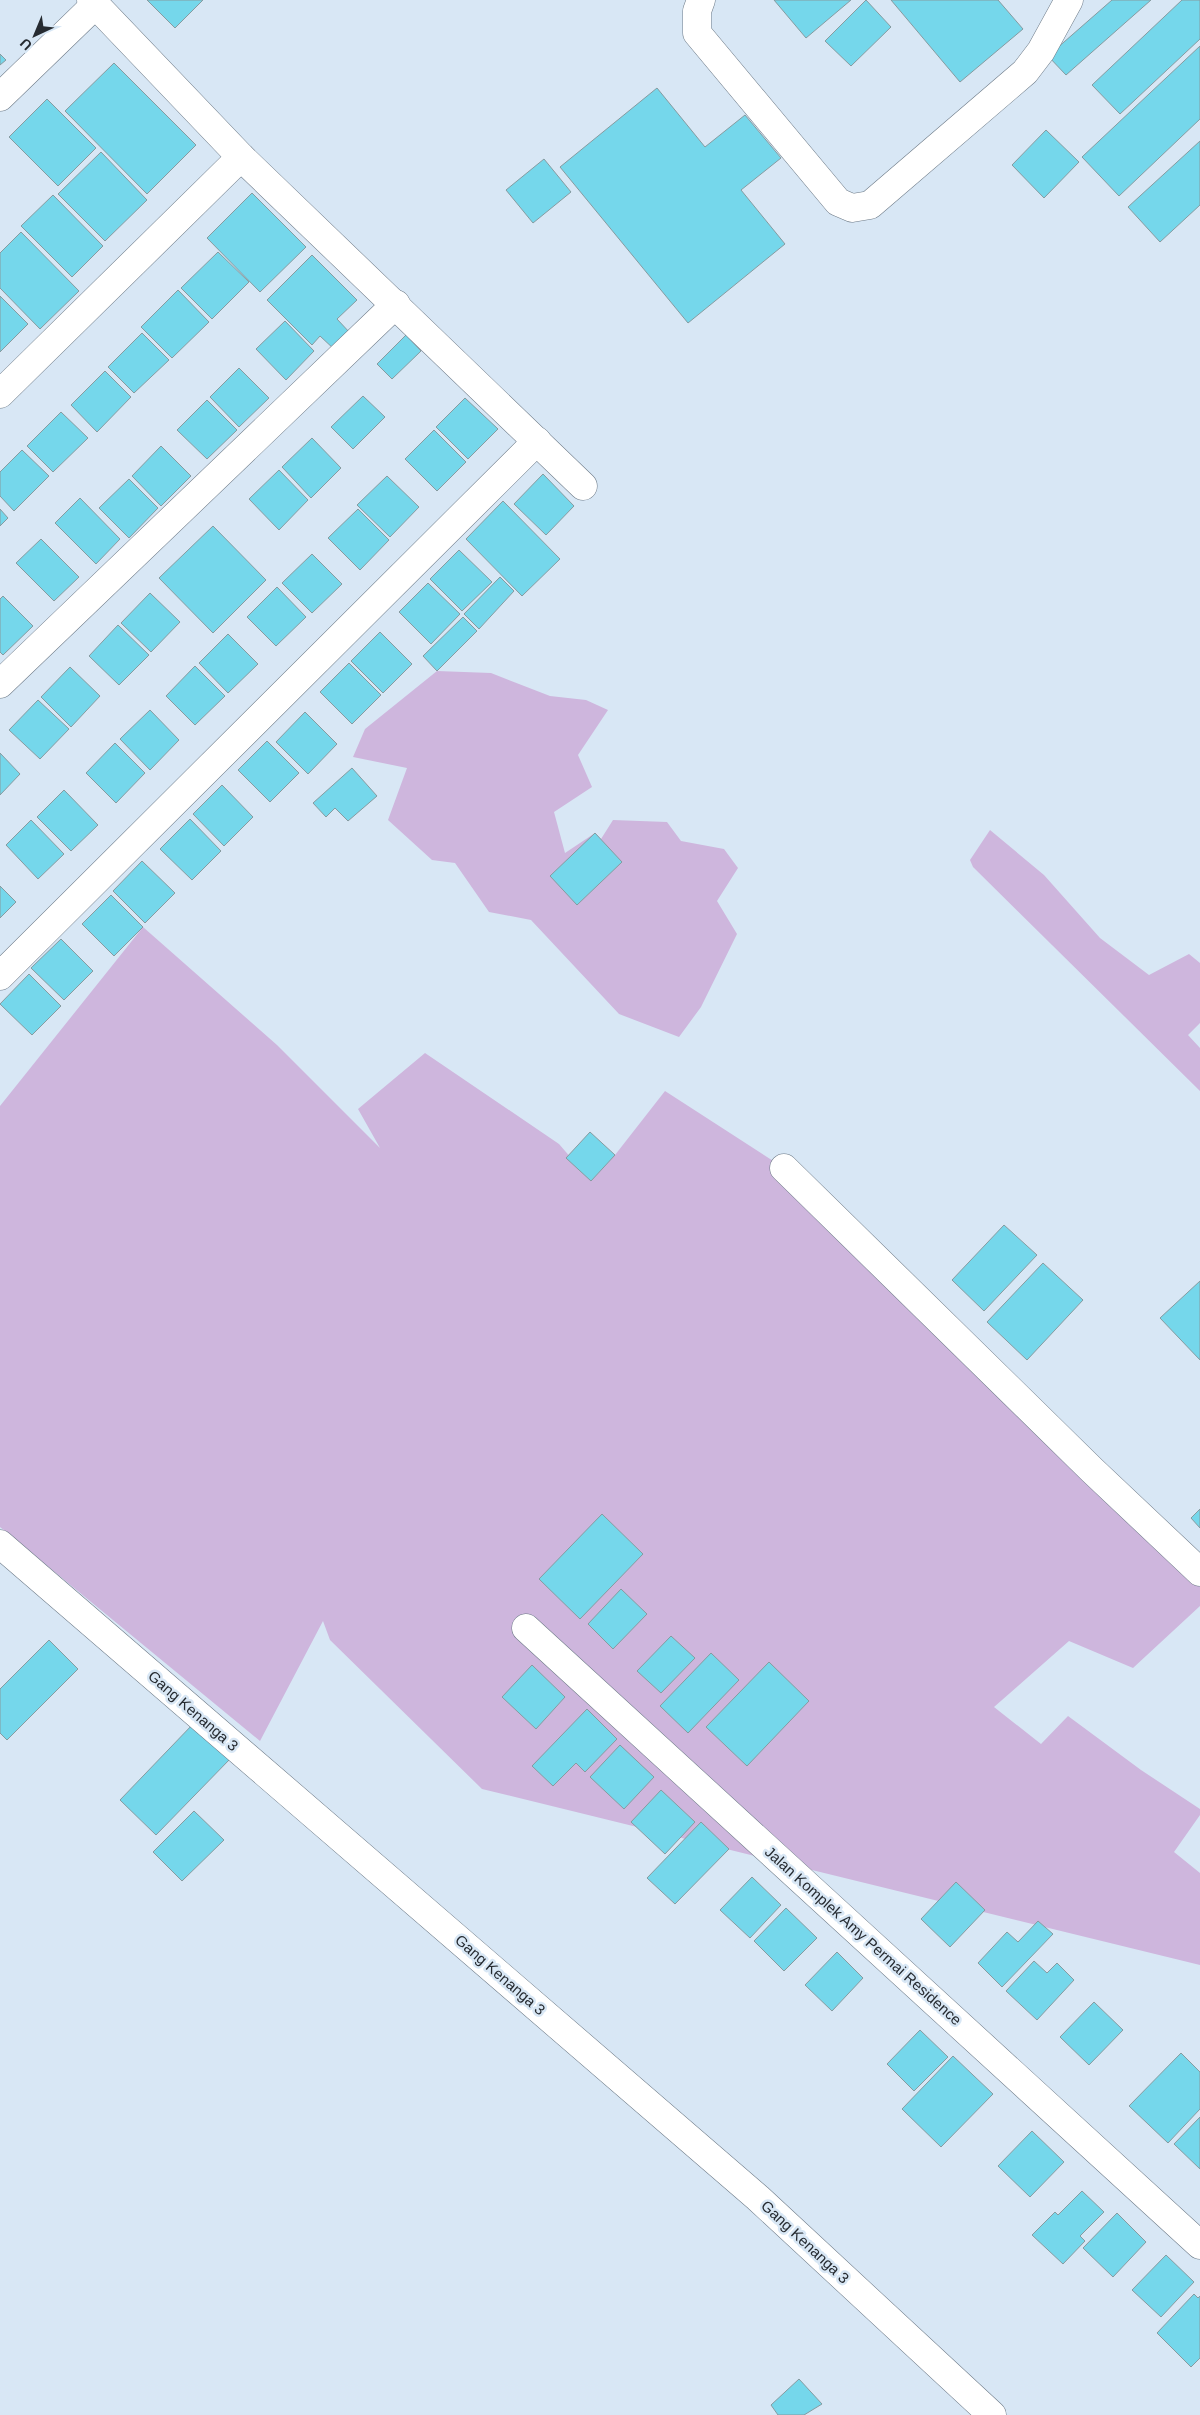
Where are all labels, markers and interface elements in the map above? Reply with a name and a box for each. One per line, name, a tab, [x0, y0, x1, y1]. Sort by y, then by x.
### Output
north arrow	[10, 10, 60, 60]
text: U	[17, 35, 35, 54]
street label: Gang Kenanga 3	[145, 1667, 242, 1754]
street label: Jalan Komplek Amy Permai Residence	[762, 1843, 965, 2028]
street label: Gang Kenanga 3	[452, 1931, 549, 2018]
street label: Gang Kenanga 3	[758, 2197, 853, 2287]

